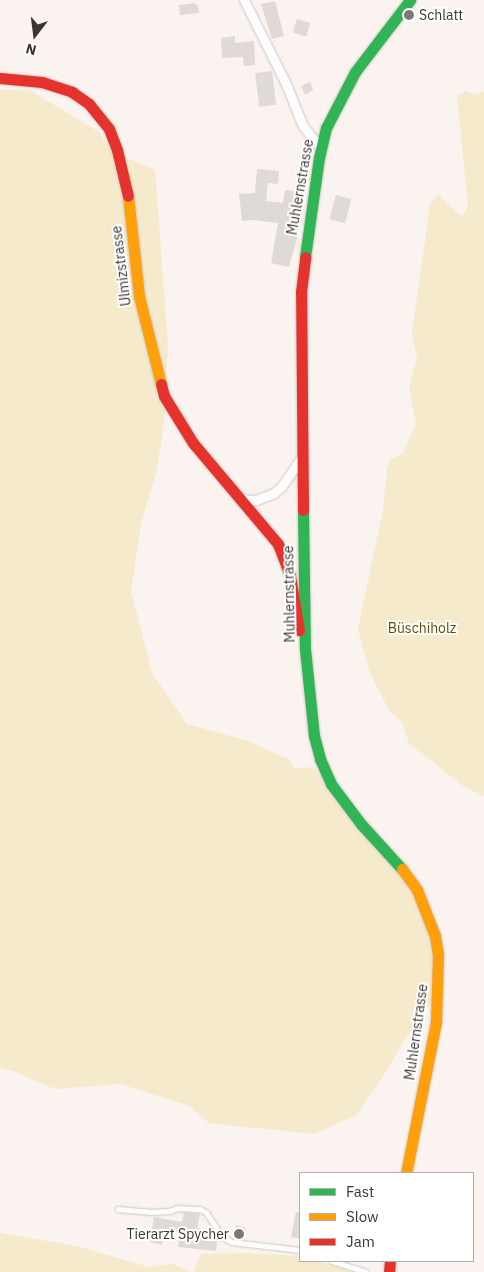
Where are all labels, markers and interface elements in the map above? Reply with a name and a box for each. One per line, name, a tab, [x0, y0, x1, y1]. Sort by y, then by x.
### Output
place label: Schlatt	[419, 7, 463, 23]
marker: Schlatt	[403, 9, 415, 21]
north arrow	[10, 10, 60, 60]
text: N	[24, 39, 38, 59]
street label: Muhlernstrasse	[283, 138, 317, 236]
street label: Ulmizstrasse	[108, 225, 134, 307]
street label: Muhlernstrasse	[280, 545, 298, 643]
park label: Büschiholz	[388, 620, 456, 636]
street label: Muhlernstrasse	[401, 983, 431, 1081]
legend	[299, 1172, 474, 1262]
text: Fast	[346, 1182, 374, 1201]
text: Slow	[346, 1207, 379, 1226]
place label: Tierarzt Spycher	[126, 1226, 229, 1242]
marker: Tierarzt Spycher	[233, 1228, 245, 1240]
text: Jam	[346, 1232, 375, 1251]

